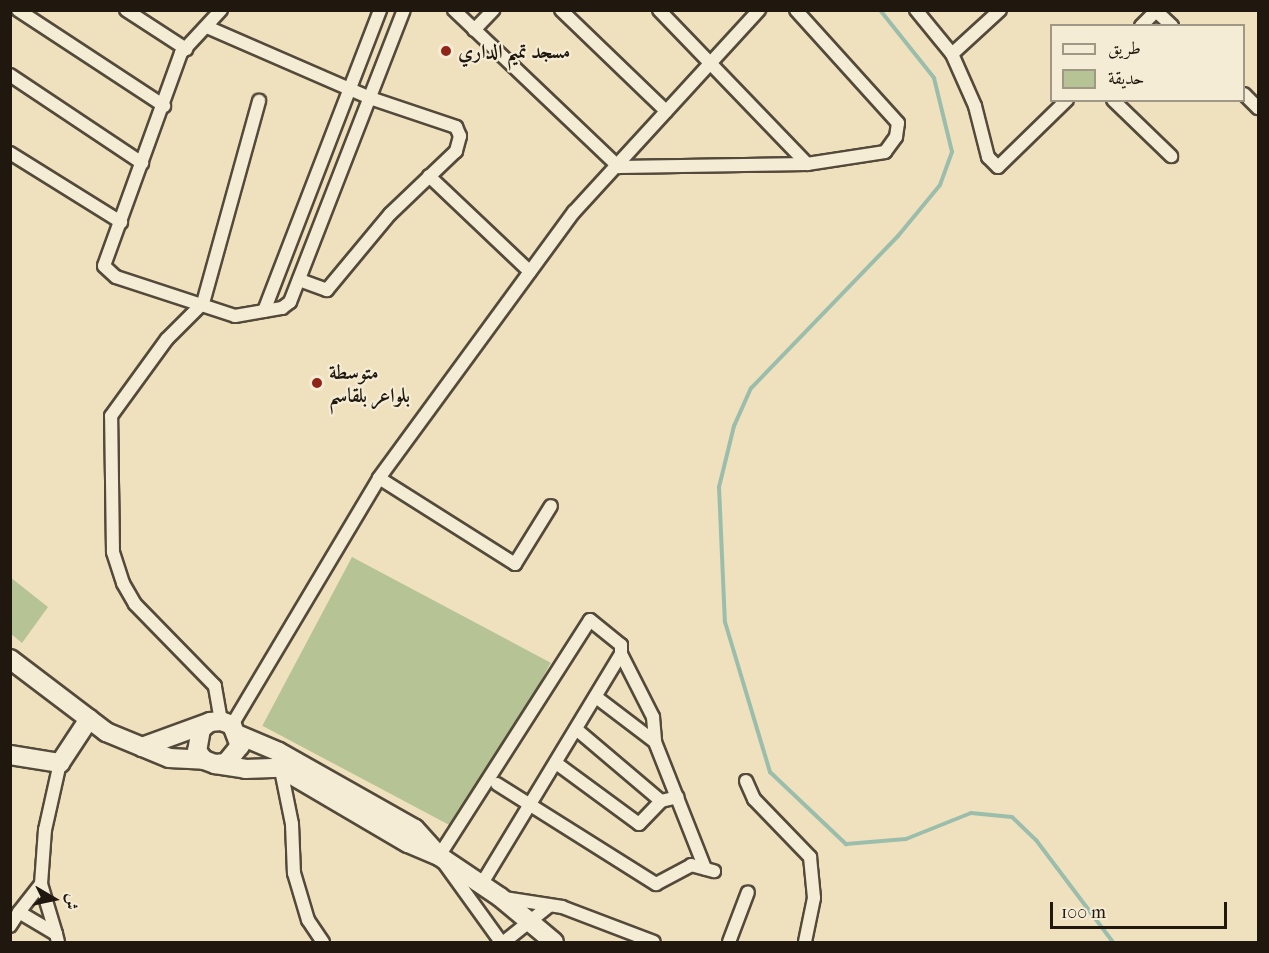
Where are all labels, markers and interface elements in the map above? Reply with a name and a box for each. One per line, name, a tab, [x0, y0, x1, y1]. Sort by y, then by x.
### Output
legend	[1050, 24, 1245, 102]
text: طريق	[1108, 38, 1141, 59]
place label: مسجد تميم الداري	[458, 39, 570, 63]
marker: مسجد تميم الداري	[439, 44, 453, 58]
text: حديقة	[1108, 68, 1144, 89]
place label: متوسطة بلواعر بلقاسم	[329, 360, 410, 407]
marker: متوسطة بلواعر بلقاسم	[310, 376, 324, 390]
north arrow	[24, 869, 84, 929]
scale bar	[1053, 890, 1230, 928]
text: ش	[62, 893, 83, 911]
text: 100 m	[1061, 902, 1106, 923]

